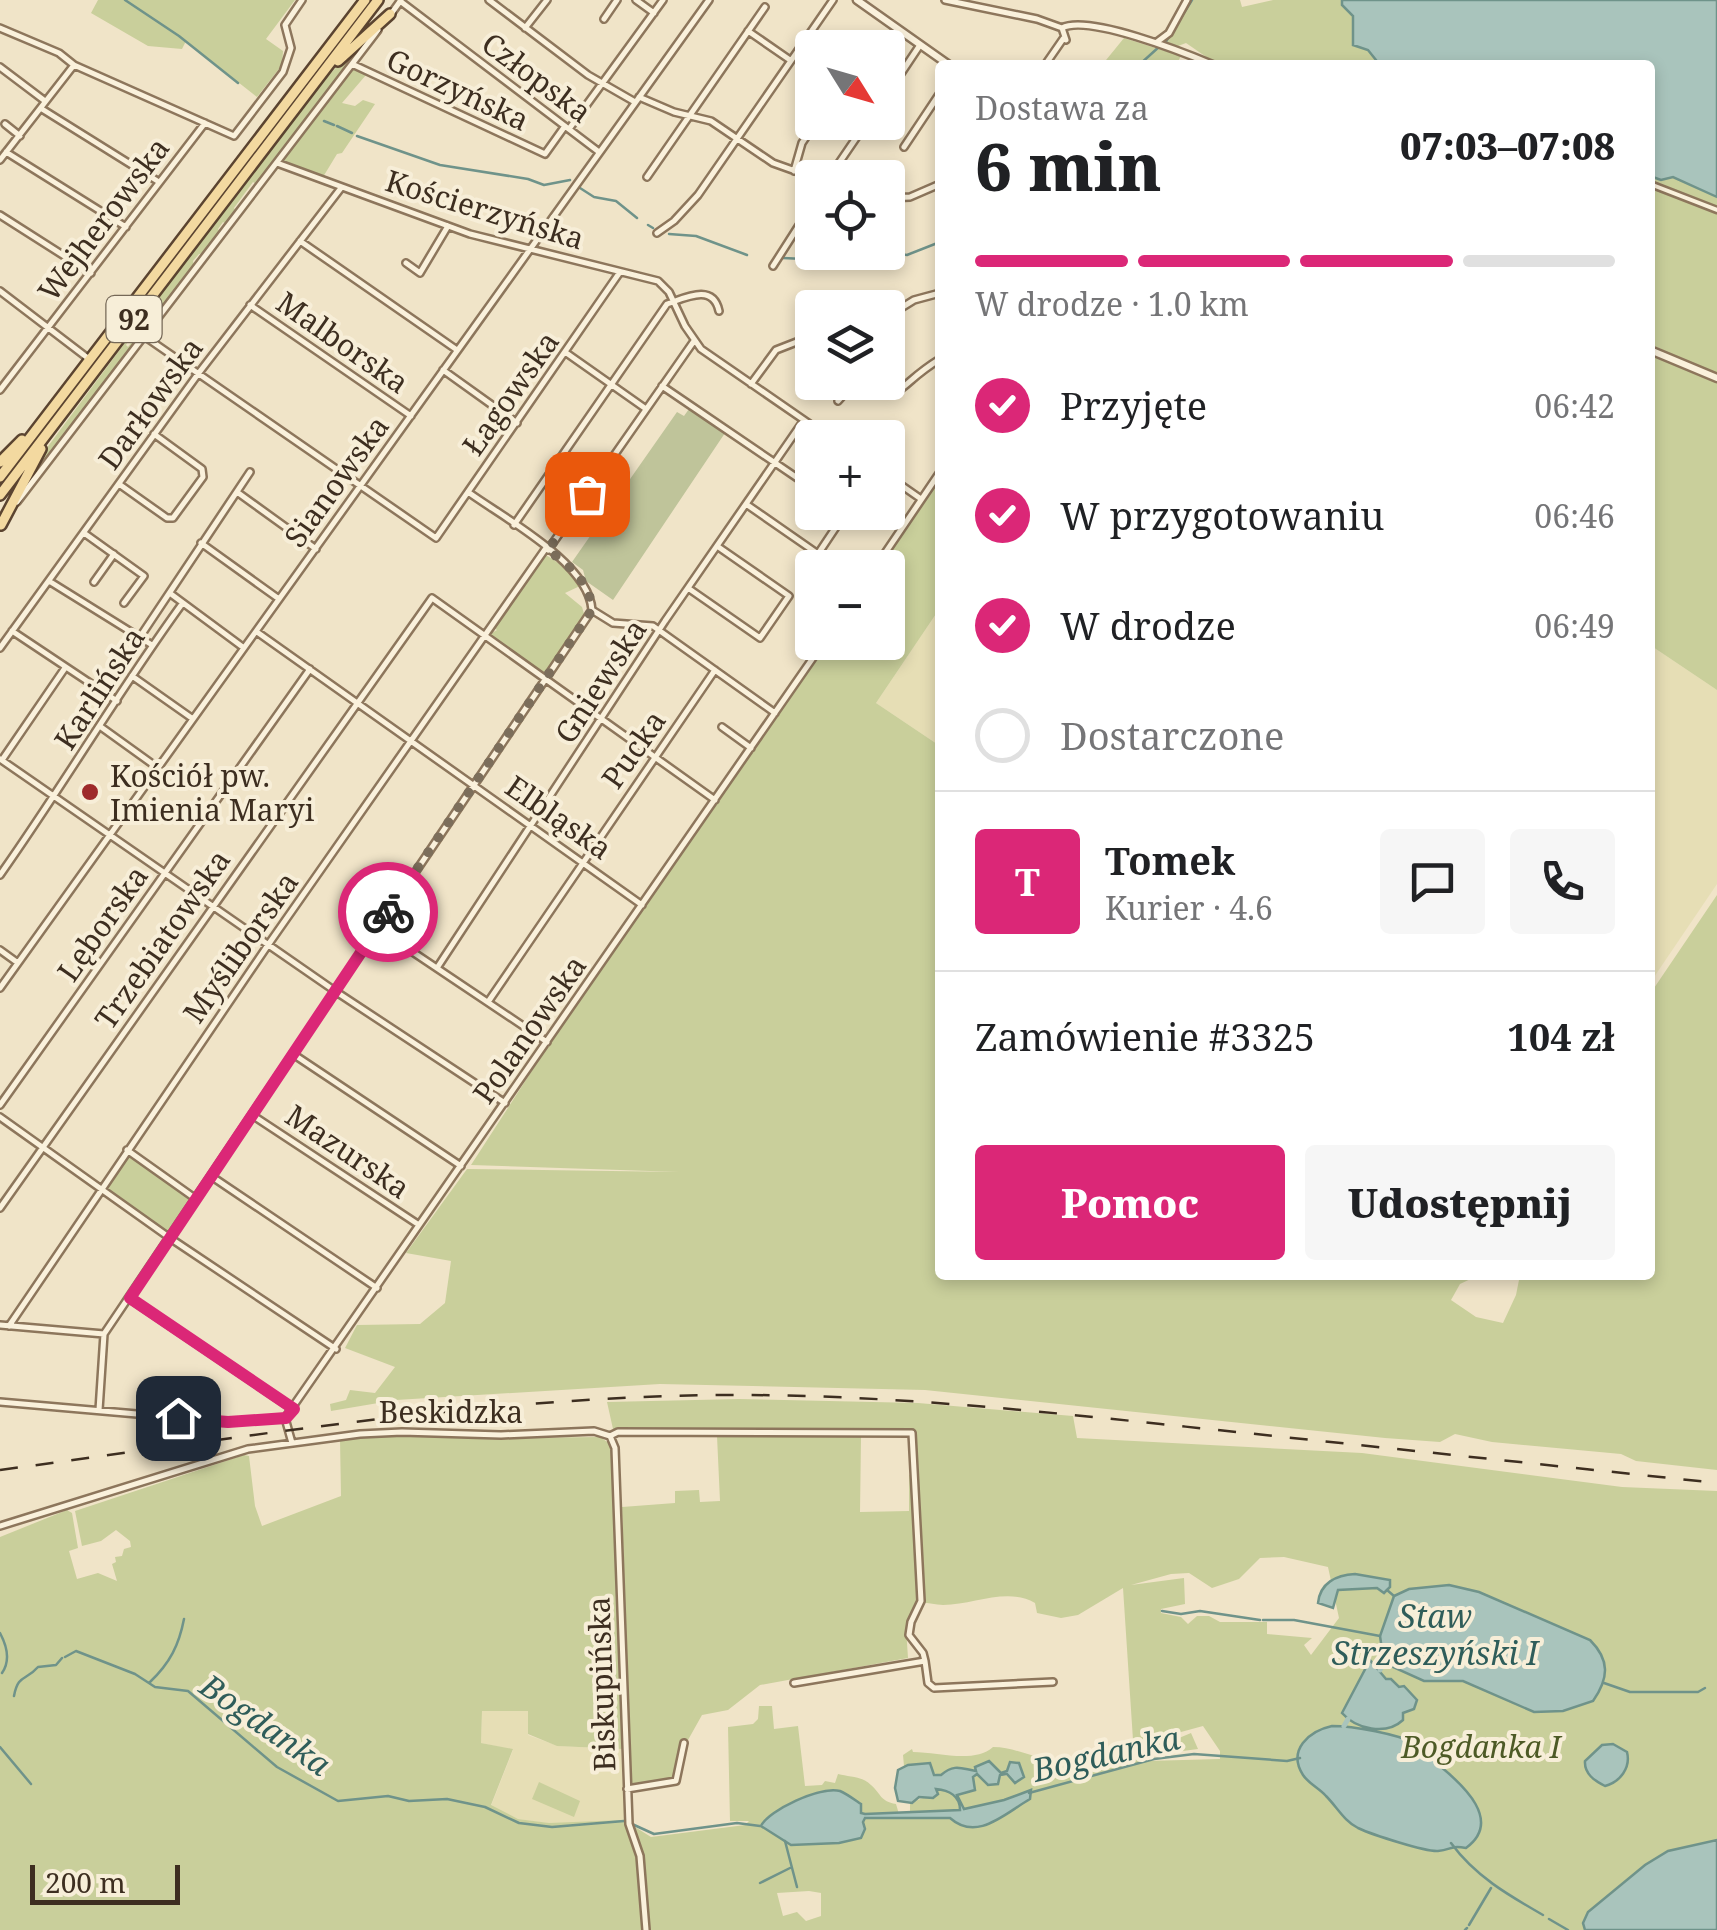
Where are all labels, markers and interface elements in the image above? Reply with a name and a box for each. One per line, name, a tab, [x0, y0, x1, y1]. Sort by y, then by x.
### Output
street label: Człopska	[474, 22, 600, 132]
north arrow	[795, 30, 905, 140]
map controls	[795, 30, 905, 660]
street label: Gorzyńska	[380, 38, 536, 140]
text: Dostawa za	[975, 86, 1149, 129]
text: 07:03–07:08	[1400, 119, 1615, 171]
text: 6 min	[975, 122, 1162, 210]
street label: Wejherowska	[28, 129, 178, 309]
street label: Kościerzyńska	[381, 159, 589, 259]
button: locate	[795, 160, 905, 270]
street label: Malborska	[269, 282, 417, 402]
text: W drodze · 1.0 km	[975, 282, 1249, 325]
button: layers	[795, 290, 905, 400]
road number: 92	[106, 296, 162, 342]
street label: Łagowska	[452, 323, 568, 463]
street label: Darłowska	[88, 329, 212, 477]
icon: check	[975, 378, 1030, 433]
text: Przyjęte	[1060, 379, 1207, 431]
text: 06:42	[1534, 384, 1615, 427]
street label: Sianowska	[274, 407, 398, 555]
button: +	[795, 420, 905, 530]
pin	[545, 452, 630, 537]
icon: bag	[560, 467, 615, 522]
icon: check	[975, 488, 1030, 543]
text: W przygotowaniu	[1060, 489, 1384, 541]
text: 06:46	[1534, 494, 1615, 537]
button: −	[795, 550, 905, 660]
icon: check	[975, 598, 1030, 653]
text: W drodze	[1060, 599, 1236, 651]
text: 06:49	[1534, 604, 1615, 647]
street label: Gniewska	[545, 611, 655, 751]
street label: Karlińska	[44, 619, 154, 757]
street label: Pucka	[591, 702, 675, 796]
text: Dostarczone	[1060, 709, 1284, 761]
place label: Kościół pw. Imienia Maryi	[110, 755, 315, 830]
street label: Elbląska	[498, 766, 620, 868]
marker: Kościół pw. Imienia Maryi	[79, 781, 101, 803]
button: chat	[1380, 829, 1485, 934]
button: phone	[1510, 829, 1615, 934]
text: Tomek	[1105, 834, 1235, 886]
street label: Trzebiatowska	[85, 841, 239, 1037]
text: T	[1015, 855, 1040, 907]
street label: Lęborska	[47, 857, 157, 989]
courier	[338, 862, 438, 962]
street label: Myśliborska	[173, 863, 307, 1031]
icon: bike	[361, 885, 416, 940]
text: Kurier · 4.6	[1105, 886, 1273, 929]
street label: Polanowska	[463, 947, 595, 1111]
text: Zamówienie #3325	[975, 1010, 1315, 1062]
text: 104 zł	[1507, 1010, 1615, 1062]
street label: Mazurska	[278, 1094, 418, 1208]
button: Pomoc	[975, 1145, 1285, 1260]
button: Udostępnij	[1305, 1145, 1615, 1260]
pin	[136, 1376, 221, 1461]
icon: home	[151, 1391, 206, 1446]
street label: Beskidzka	[379, 1391, 523, 1432]
water label: Staw Strzeszyński I	[1332, 1594, 1540, 1674]
street label: Biskupińska	[577, 1596, 625, 1772]
water label: Bogdanka	[191, 1663, 340, 1785]
water label: Bogdanka	[1027, 1715, 1184, 1791]
park label: Bogdanka I	[1400, 1726, 1563, 1767]
scale bar	[30, 1860, 180, 1904]
text: 200 m	[45, 1863, 126, 1901]

